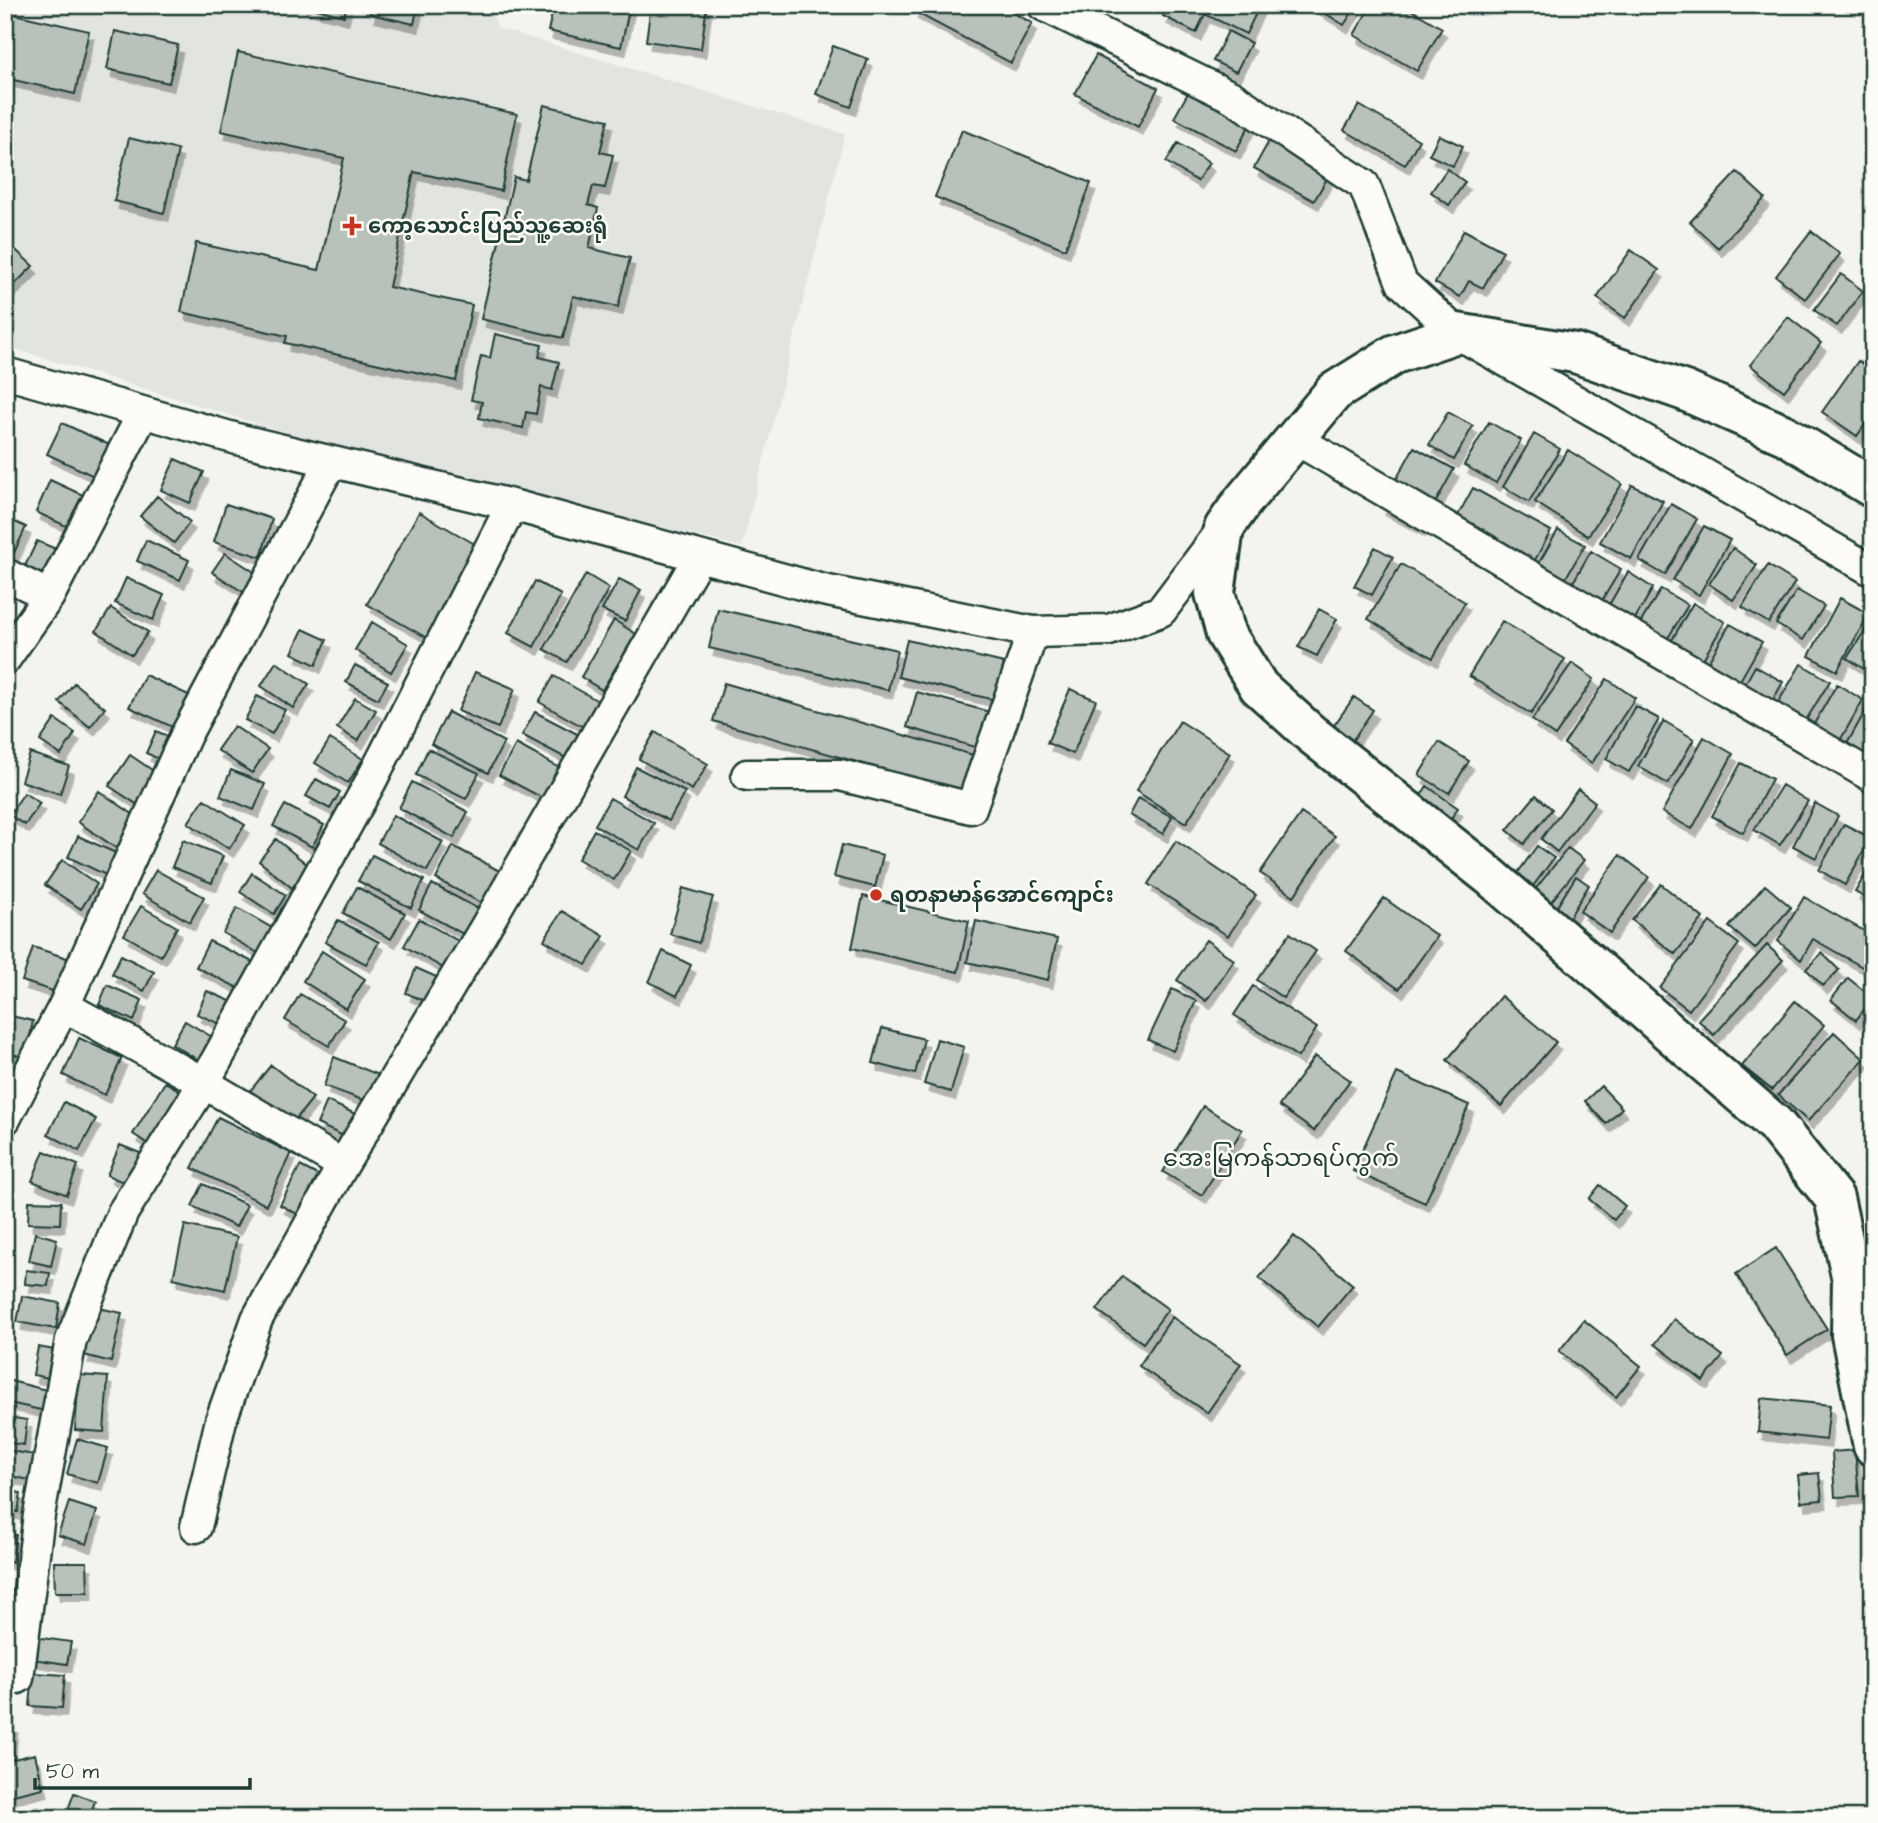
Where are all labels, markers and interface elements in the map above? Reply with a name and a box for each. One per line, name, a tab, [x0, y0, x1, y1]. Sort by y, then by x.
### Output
place label: ကော့သောင်းပြည်သူ့ဆေးရုံ	[368, 210, 607, 243]
marker: ကော့သောင်းပြည်သူ့ဆေးရုံ	[342, 216, 362, 236]
place label: ရတနာမာန်အောင်ကျောင်း	[890, 879, 1114, 913]
marker: ရတနာမာန်အောင်ကျောင်း	[868, 887, 884, 903]
district label: အေးမြကန်သာရပ်ကွက်	[1163, 1142, 1399, 1177]
scale bar	[35, 1746, 250, 1790]
text: 50 m	[46, 1757, 100, 1786]

